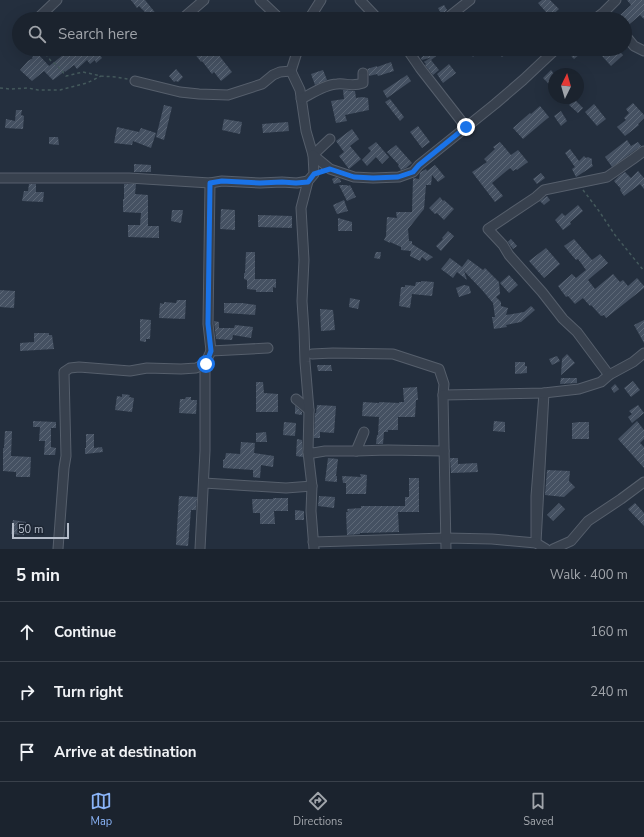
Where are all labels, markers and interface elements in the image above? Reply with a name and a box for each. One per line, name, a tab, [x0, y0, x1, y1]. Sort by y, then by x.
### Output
search box	[12, 12, 632, 56]
icon: search	[26, 23, 48, 45]
text: Search here	[58, 24, 138, 44]
north arrow	[548, 68, 584, 104]
route end	[457, 118, 475, 136]
route start	[197, 355, 215, 373]
scale bar	[12, 521, 69, 540]
text: 50 m	[18, 522, 43, 537]
text: 5 min	[16, 564, 60, 587]
text: Walk · 400 m	[550, 566, 628, 584]
icon: ahead	[16, 621, 38, 643]
text: Continue	[54, 622, 116, 642]
text: 160 m	[590, 623, 628, 641]
icon: right	[16, 681, 38, 703]
text: Turn right	[54, 682, 123, 702]
text: 240 m	[590, 683, 628, 701]
icon: arrive	[16, 741, 38, 763]
text: Arrive at destination	[54, 742, 197, 762]
tab: Map	[90, 790, 112, 829]
tab: Directions	[293, 790, 343, 829]
tab: Saved	[523, 790, 554, 829]

